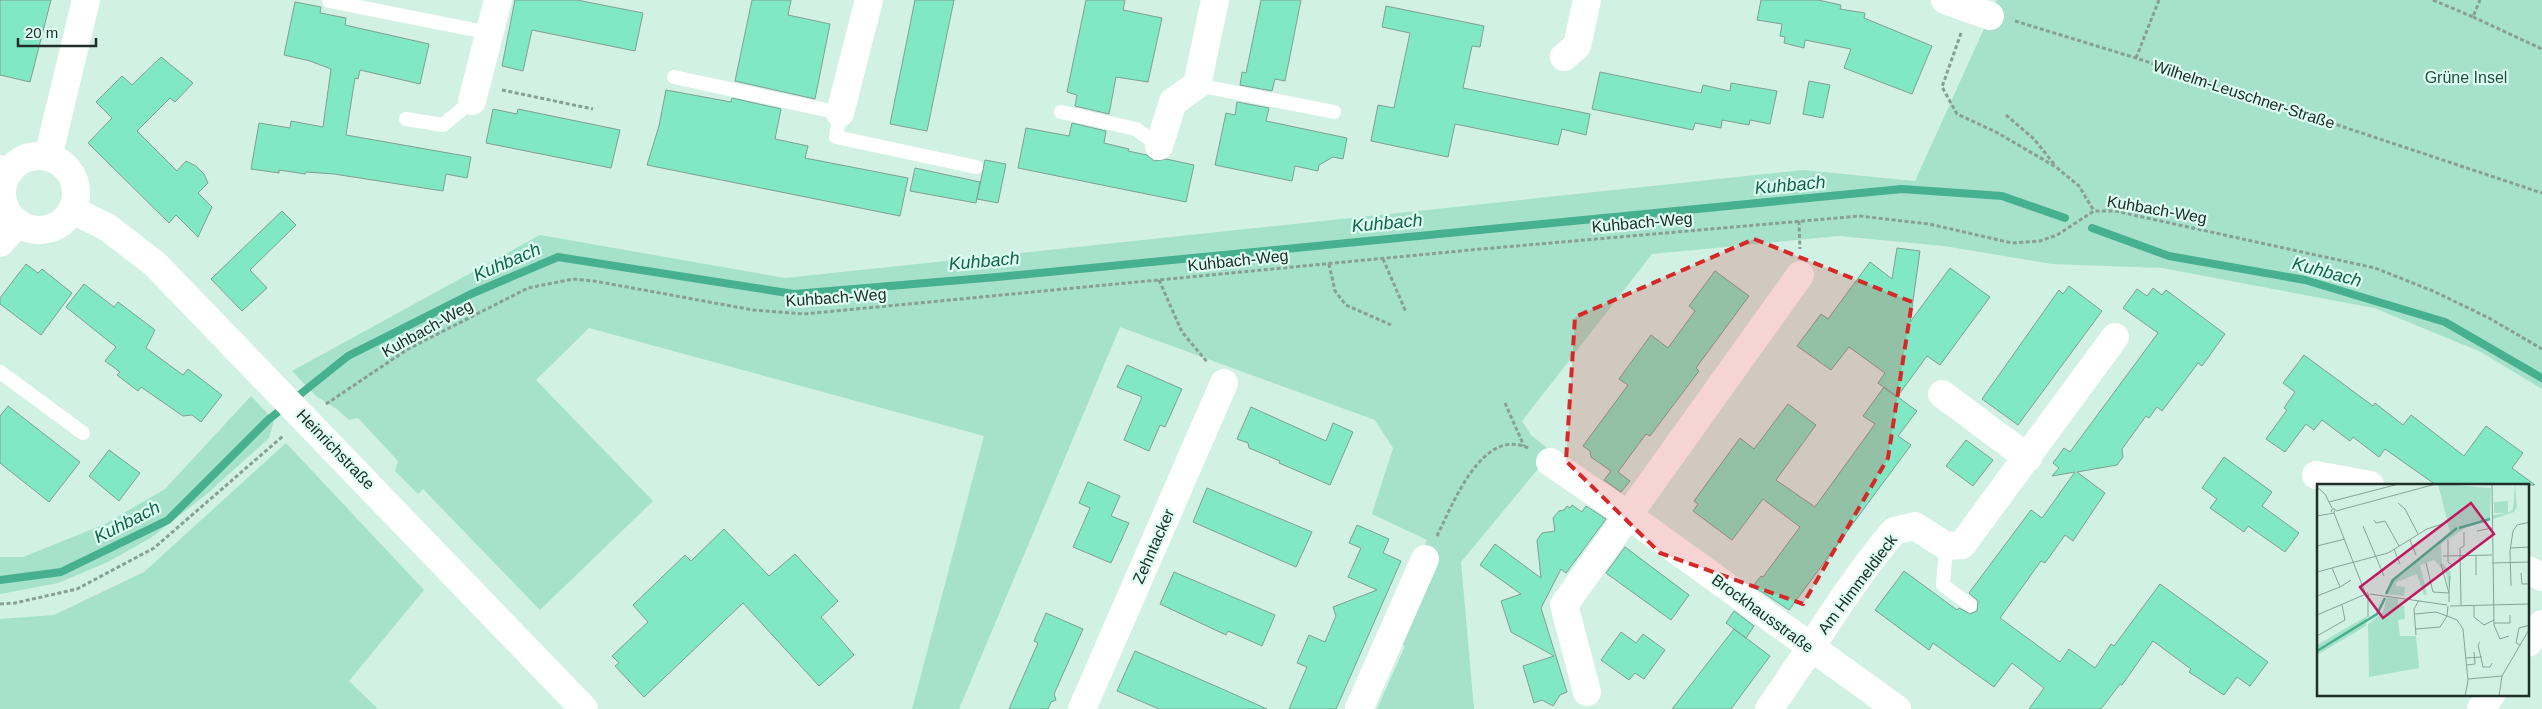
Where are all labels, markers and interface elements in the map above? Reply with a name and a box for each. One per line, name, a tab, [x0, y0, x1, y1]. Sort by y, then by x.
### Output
scale bar	[18, 15, 95, 47]
text: 20 m	[25, 24, 58, 41]
street label: Wilhelm-Leuschner-Straße	[2151, 57, 2337, 132]
park label: Grüne Insel	[2425, 69, 2507, 86]
water label: Kuhbach	[1754, 172, 1826, 198]
street label: Kuhbach-Weg	[2106, 192, 2208, 227]
water label: Kuhbach	[1351, 210, 1423, 236]
street label: Kuhbach-Weg	[1591, 210, 1693, 235]
water label: Kuhbach	[470, 239, 544, 285]
street label: Kuhbach-Weg	[1187, 247, 1289, 274]
water label: Kuhbach	[948, 248, 1020, 274]
water label: Kuhbach	[2290, 253, 2364, 291]
street label: Kuhbach-Weg	[785, 285, 887, 310]
street label: Kuhbach-Weg	[379, 296, 476, 360]
street label: Heinrichstraße	[293, 406, 378, 493]
inset map	[2317, 484, 2530, 696]
water label: Kuhbach	[91, 497, 163, 547]
street label: Zehntacker	[1129, 506, 1178, 586]
street label: Am Himmeldieck	[1814, 530, 1901, 637]
street label: Brockhausstraße	[1709, 571, 1817, 656]

